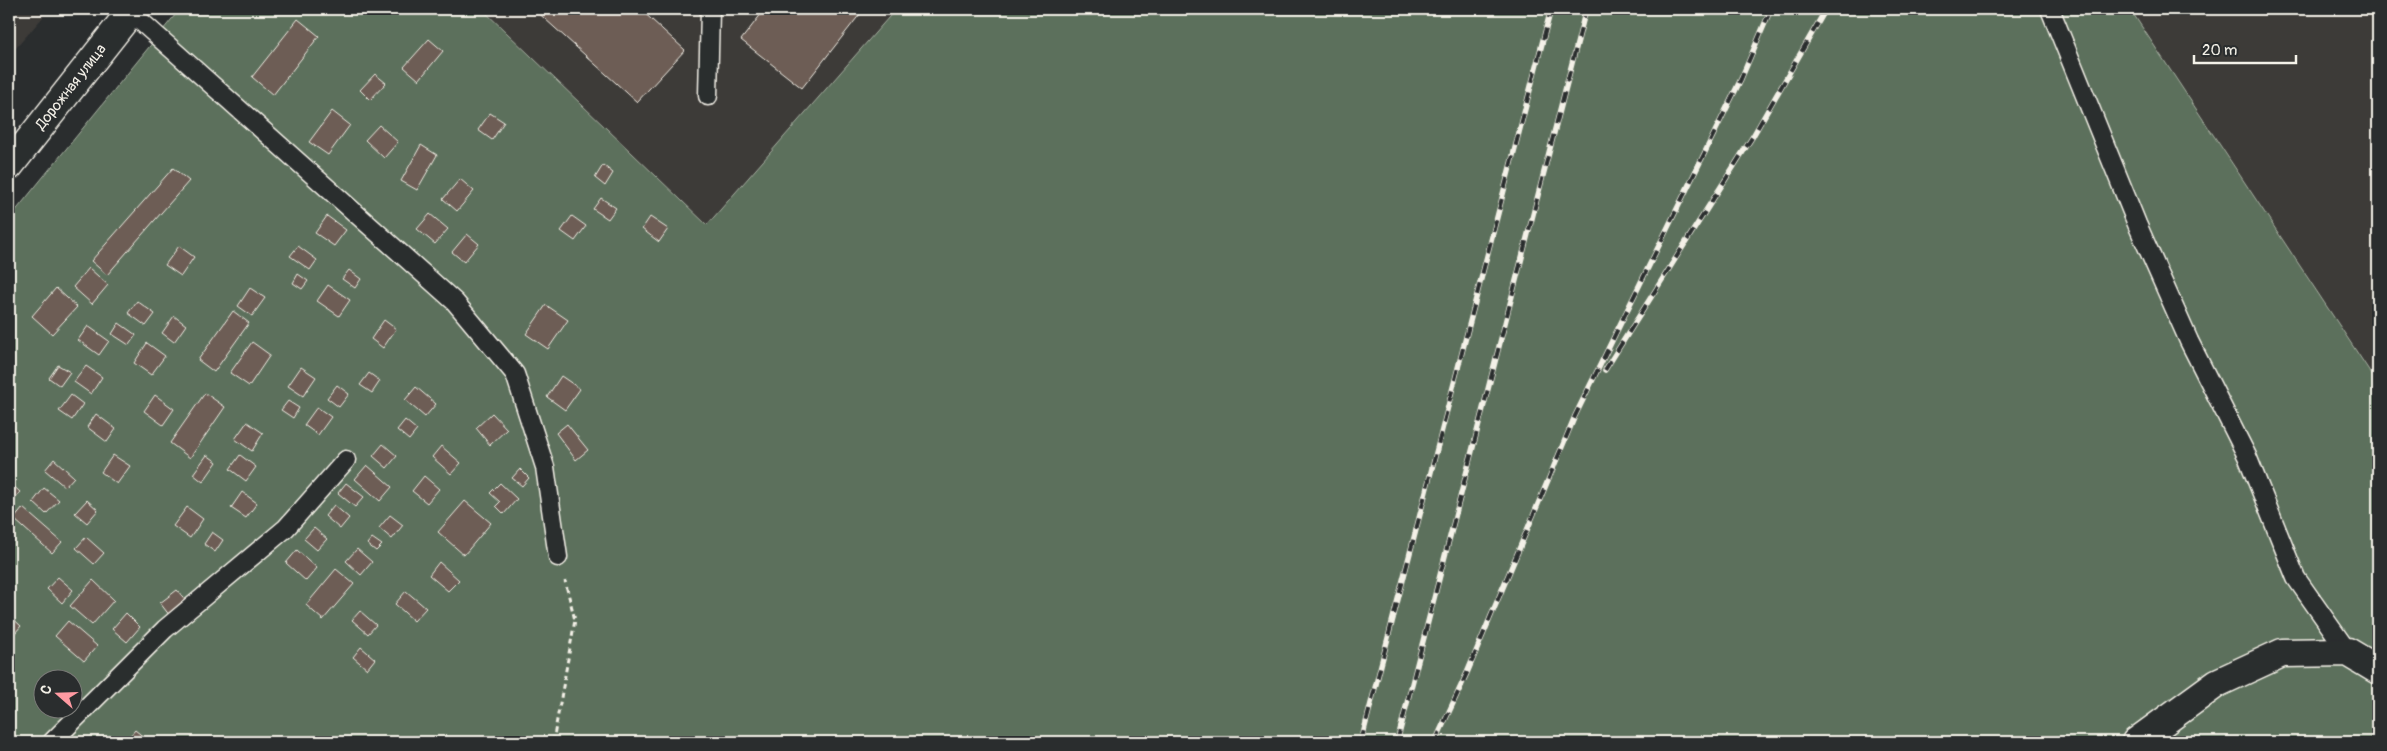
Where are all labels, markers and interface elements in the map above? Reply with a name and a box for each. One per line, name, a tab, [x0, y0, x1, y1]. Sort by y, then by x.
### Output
scale bar	[2194, 32, 2297, 64]
street label: Дорожная улица	[31, 40, 110, 135]
text: 20 m	[2202, 41, 2237, 60]
north arrow	[32, 668, 82, 718]
text: С	[37, 682, 56, 697]

